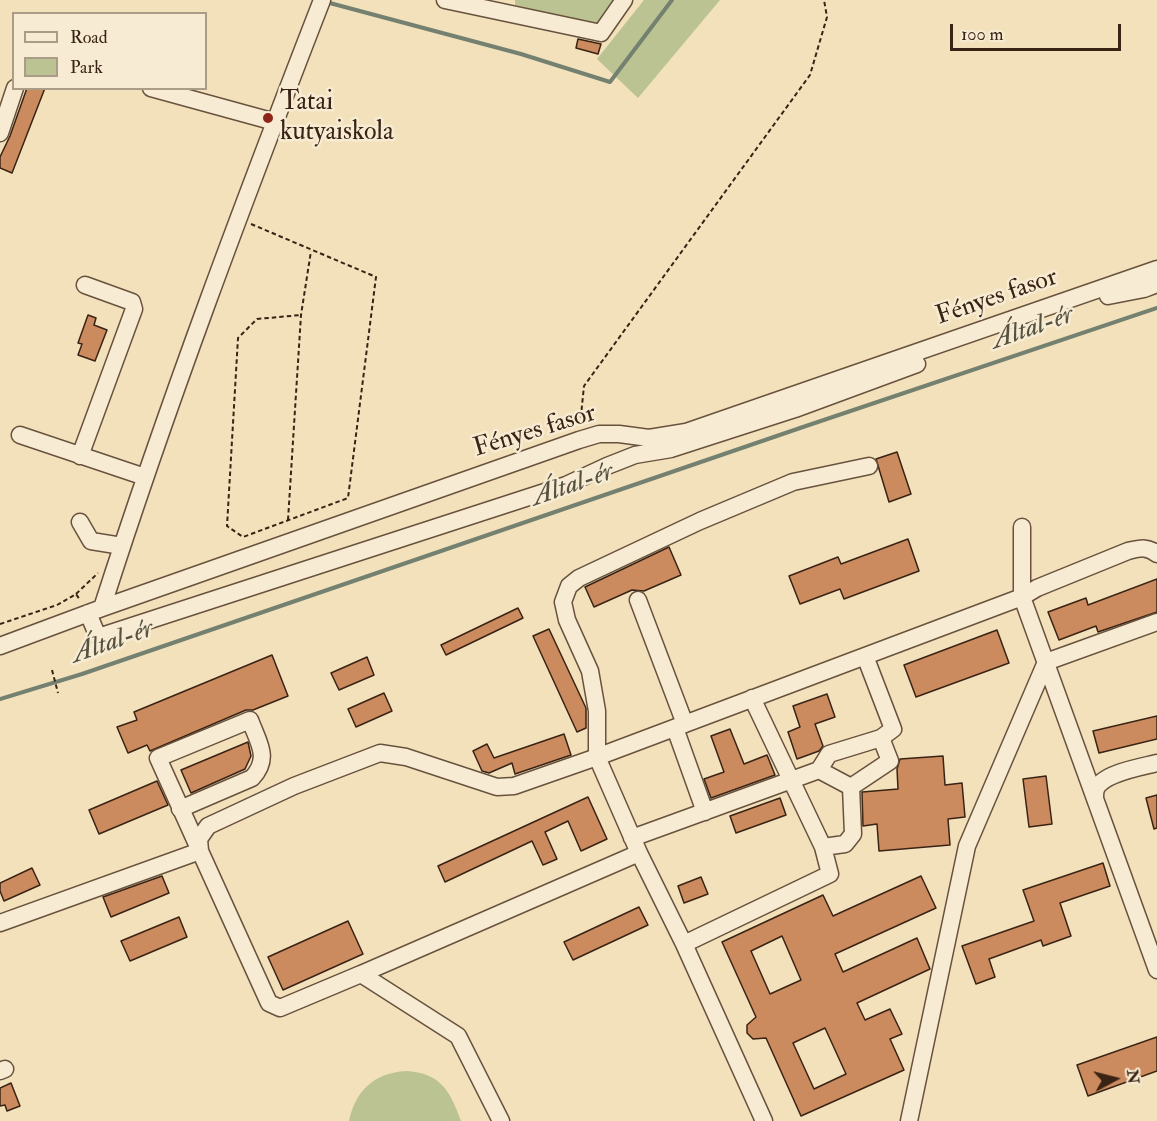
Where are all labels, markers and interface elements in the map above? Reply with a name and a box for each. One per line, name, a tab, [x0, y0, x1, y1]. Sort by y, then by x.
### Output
legend	[12, 12, 207, 90]
scale bar	[953, 12, 1124, 50]
text: 100 m	[961, 23, 1004, 46]
text: Road	[70, 26, 108, 49]
text: Park	[70, 56, 103, 79]
place label: Tatai kutyaiskola	[280, 87, 394, 148]
marker: Tatai kutyaiskola	[261, 111, 275, 125]
street label: Fényes fasor	[932, 263, 1062, 333]
water label: Által-ér	[988, 300, 1078, 358]
street label: Fényes fasor	[470, 399, 600, 465]
water label: Által-ér	[528, 457, 618, 515]
water label: Által-ér	[68, 614, 158, 672]
north arrow	[1085, 1049, 1145, 1109]
text: N	[1122, 1068, 1144, 1085]

